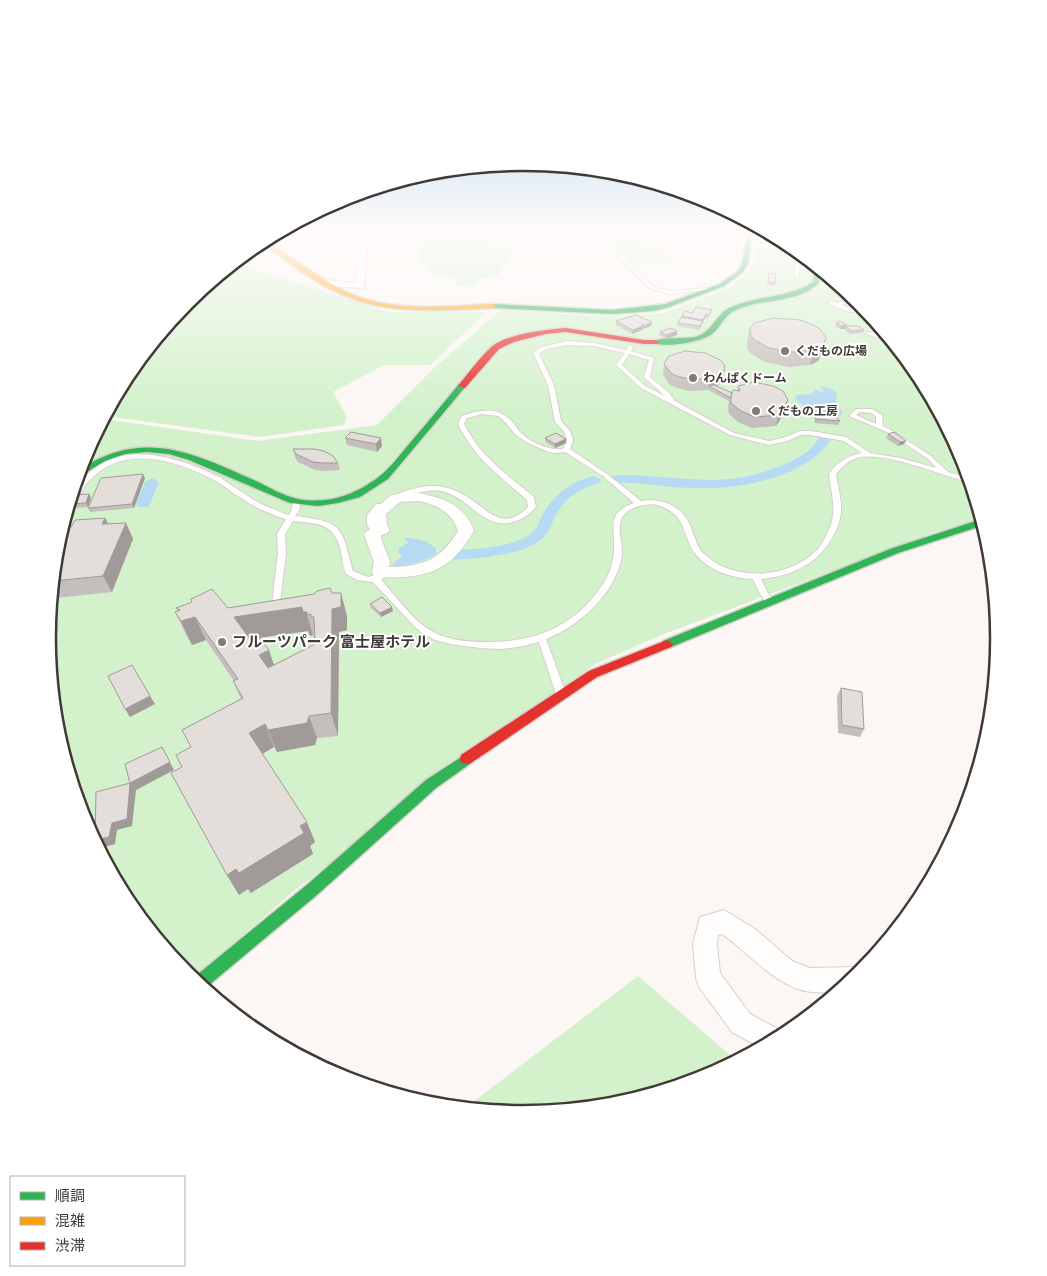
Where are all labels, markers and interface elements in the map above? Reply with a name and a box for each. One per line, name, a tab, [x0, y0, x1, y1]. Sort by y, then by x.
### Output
place label: くだもの広場	[795, 341, 867, 360]
marker: くだもの広場	[779, 345, 791, 357]
place label: わんぱくドーム	[703, 368, 787, 387]
marker: わんぱくドーム	[687, 372, 699, 384]
place label: くだもの工房	[766, 401, 838, 420]
marker: くだもの工房	[750, 405, 762, 417]
place label: フルーツパーク 富士屋ホテル	[232, 630, 430, 653]
marker: フルーツパーク 富士屋ホテル	[216, 636, 228, 648]
legend	[10, 1176, 185, 1266]
text: 順調	[55, 1184, 85, 1207]
text: 混雑	[55, 1209, 85, 1232]
text: 渋滞	[55, 1234, 85, 1257]

